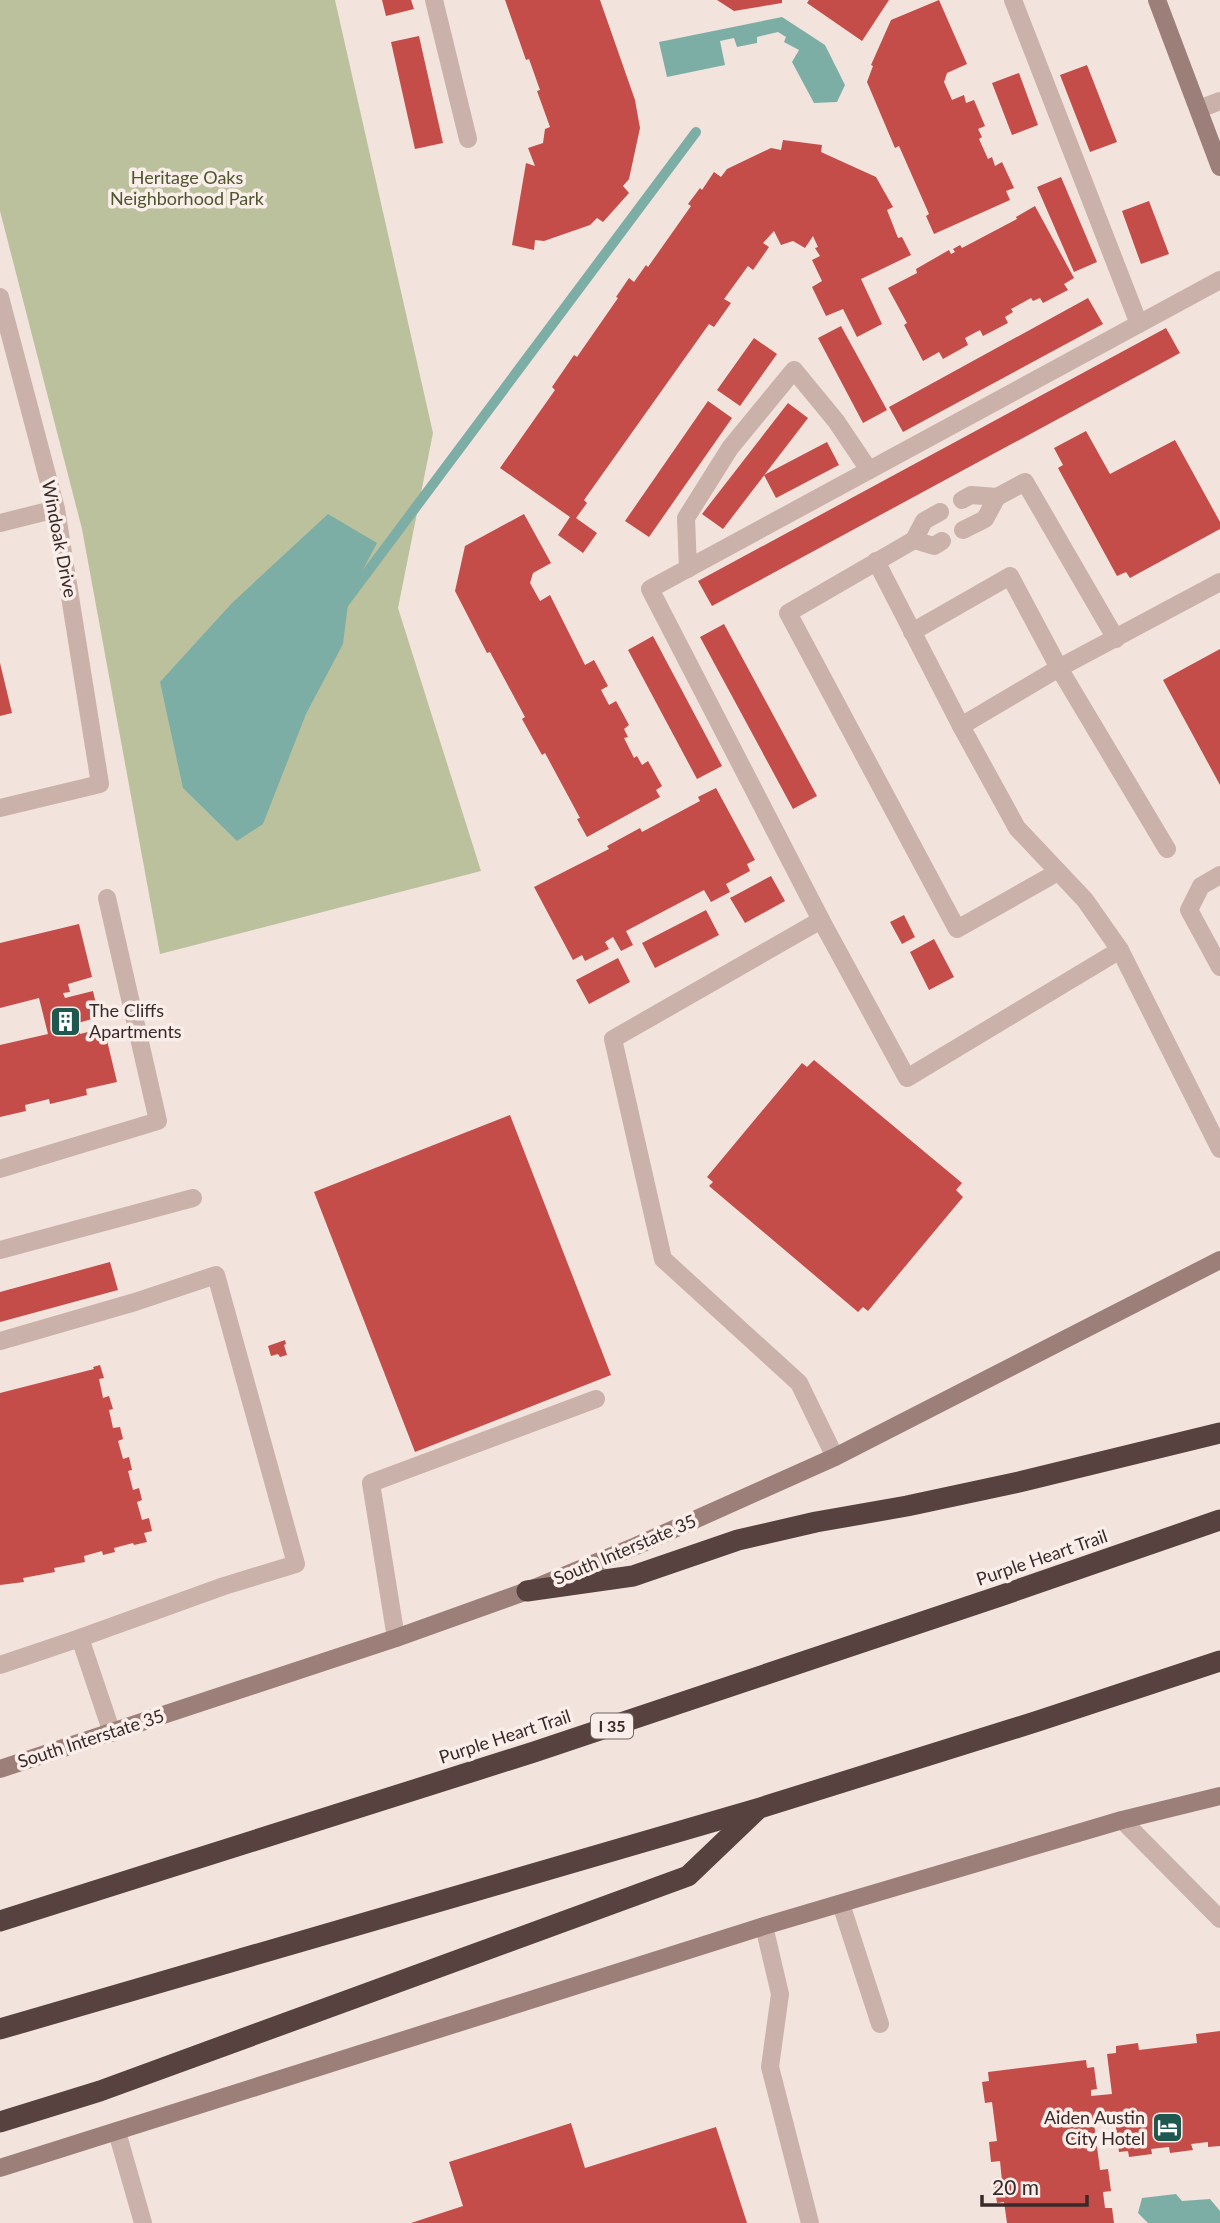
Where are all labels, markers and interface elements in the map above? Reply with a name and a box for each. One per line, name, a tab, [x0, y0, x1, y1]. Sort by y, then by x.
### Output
park label: Heritage Oaks Neighborhood Park	[110, 166, 265, 209]
street label: Windoak Drive	[38, 478, 82, 599]
place label: The Cliffs Apartments	[89, 999, 182, 1042]
building icon: The Cliffs Apartments	[49, 1004, 83, 1038]
street label: South Interstate 35	[550, 1509, 699, 1589]
street label: Purple Heart Trail	[973, 1524, 1110, 1590]
street label: South Interstate 35	[15, 1704, 167, 1772]
street label: Purple Heart Trail	[436, 1704, 573, 1768]
road number: I 35	[591, 1714, 633, 1738]
place label: Aiden Austin City Hotel	[1044, 2106, 1145, 2149]
hotel icon: Aiden Austin City Hotel	[1151, 2111, 1185, 2145]
scale bar	[982, 2164, 1087, 2208]
text: 20 m	[992, 2174, 1039, 2199]

